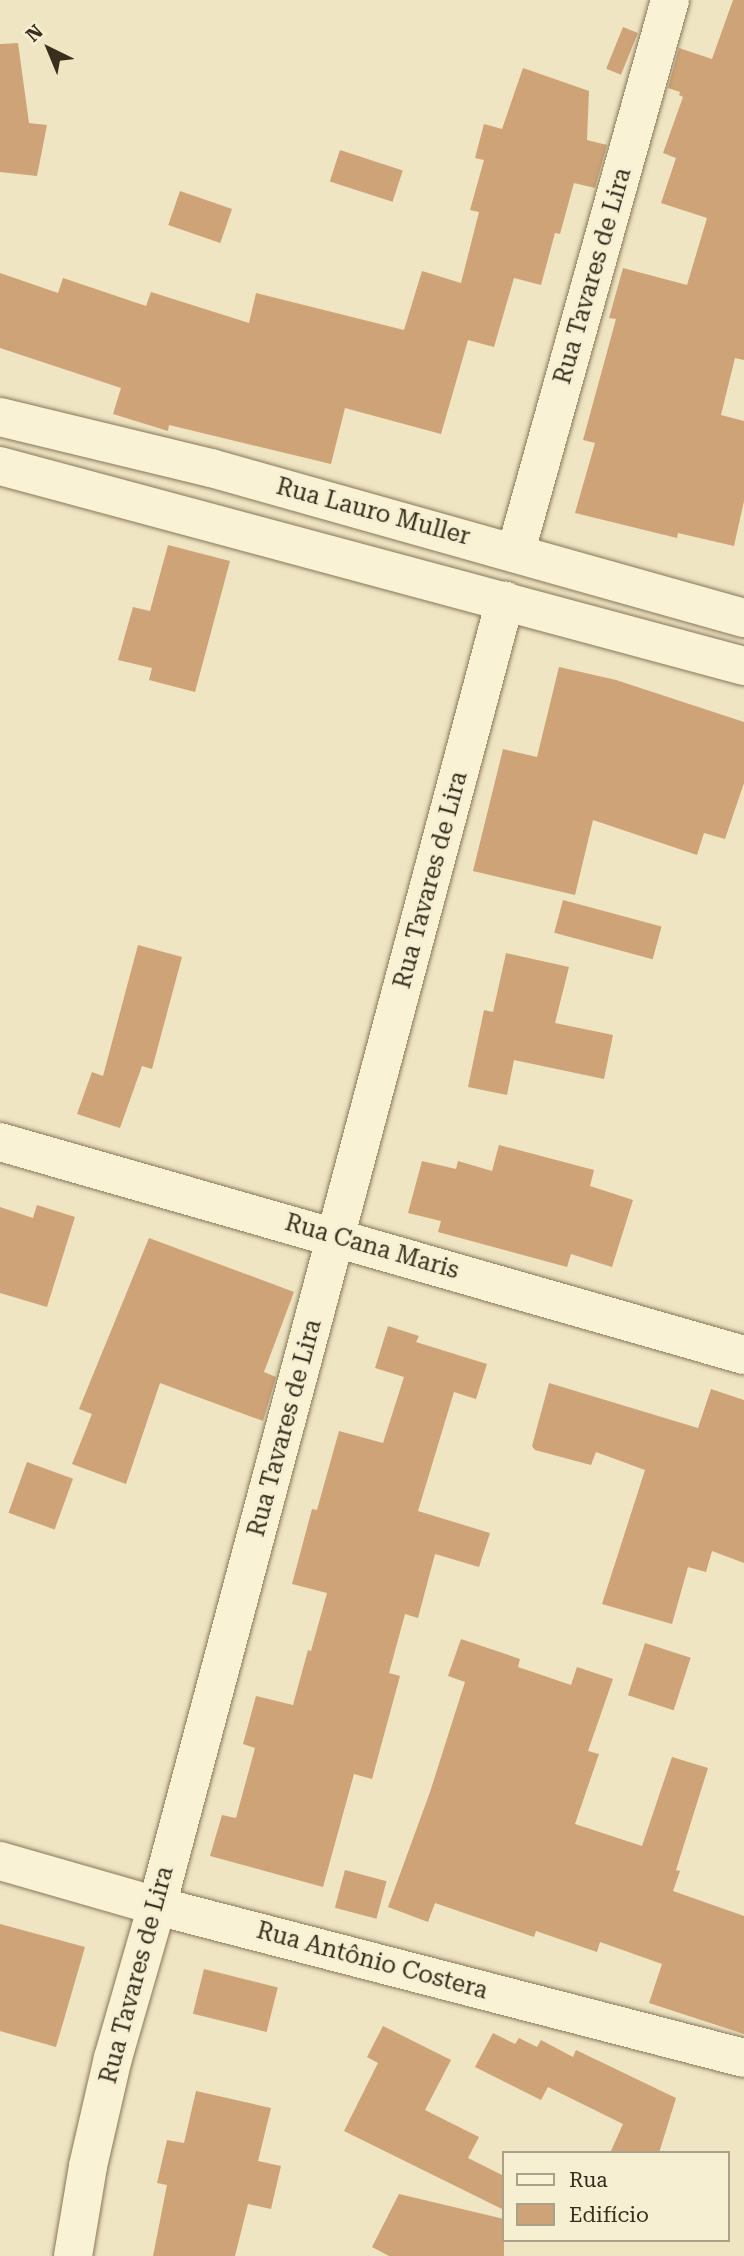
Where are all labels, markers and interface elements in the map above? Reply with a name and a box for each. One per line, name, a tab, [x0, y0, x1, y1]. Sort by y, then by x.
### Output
north arrow	[14, 14, 84, 84]
text: N	[21, 20, 48, 47]
street label: Rua Tavares de Lira	[548, 165, 638, 387]
street label: Rua Lauro Muller	[273, 472, 473, 552]
street label: Rua Tavares de Lira	[388, 768, 474, 992]
street label: Rua Cana Maris	[282, 1208, 462, 1286]
street label: Rua Tavares de Lira	[242, 1316, 328, 1540]
street label: Rua Tavares de Lira	[94, 1863, 180, 2087]
street label: Rua Antônio Costera	[253, 1916, 491, 2006]
legend	[503, 2151, 730, 2242]
text: Rua	[569, 2168, 608, 2192]
text: Edifício	[569, 2203, 649, 2227]

